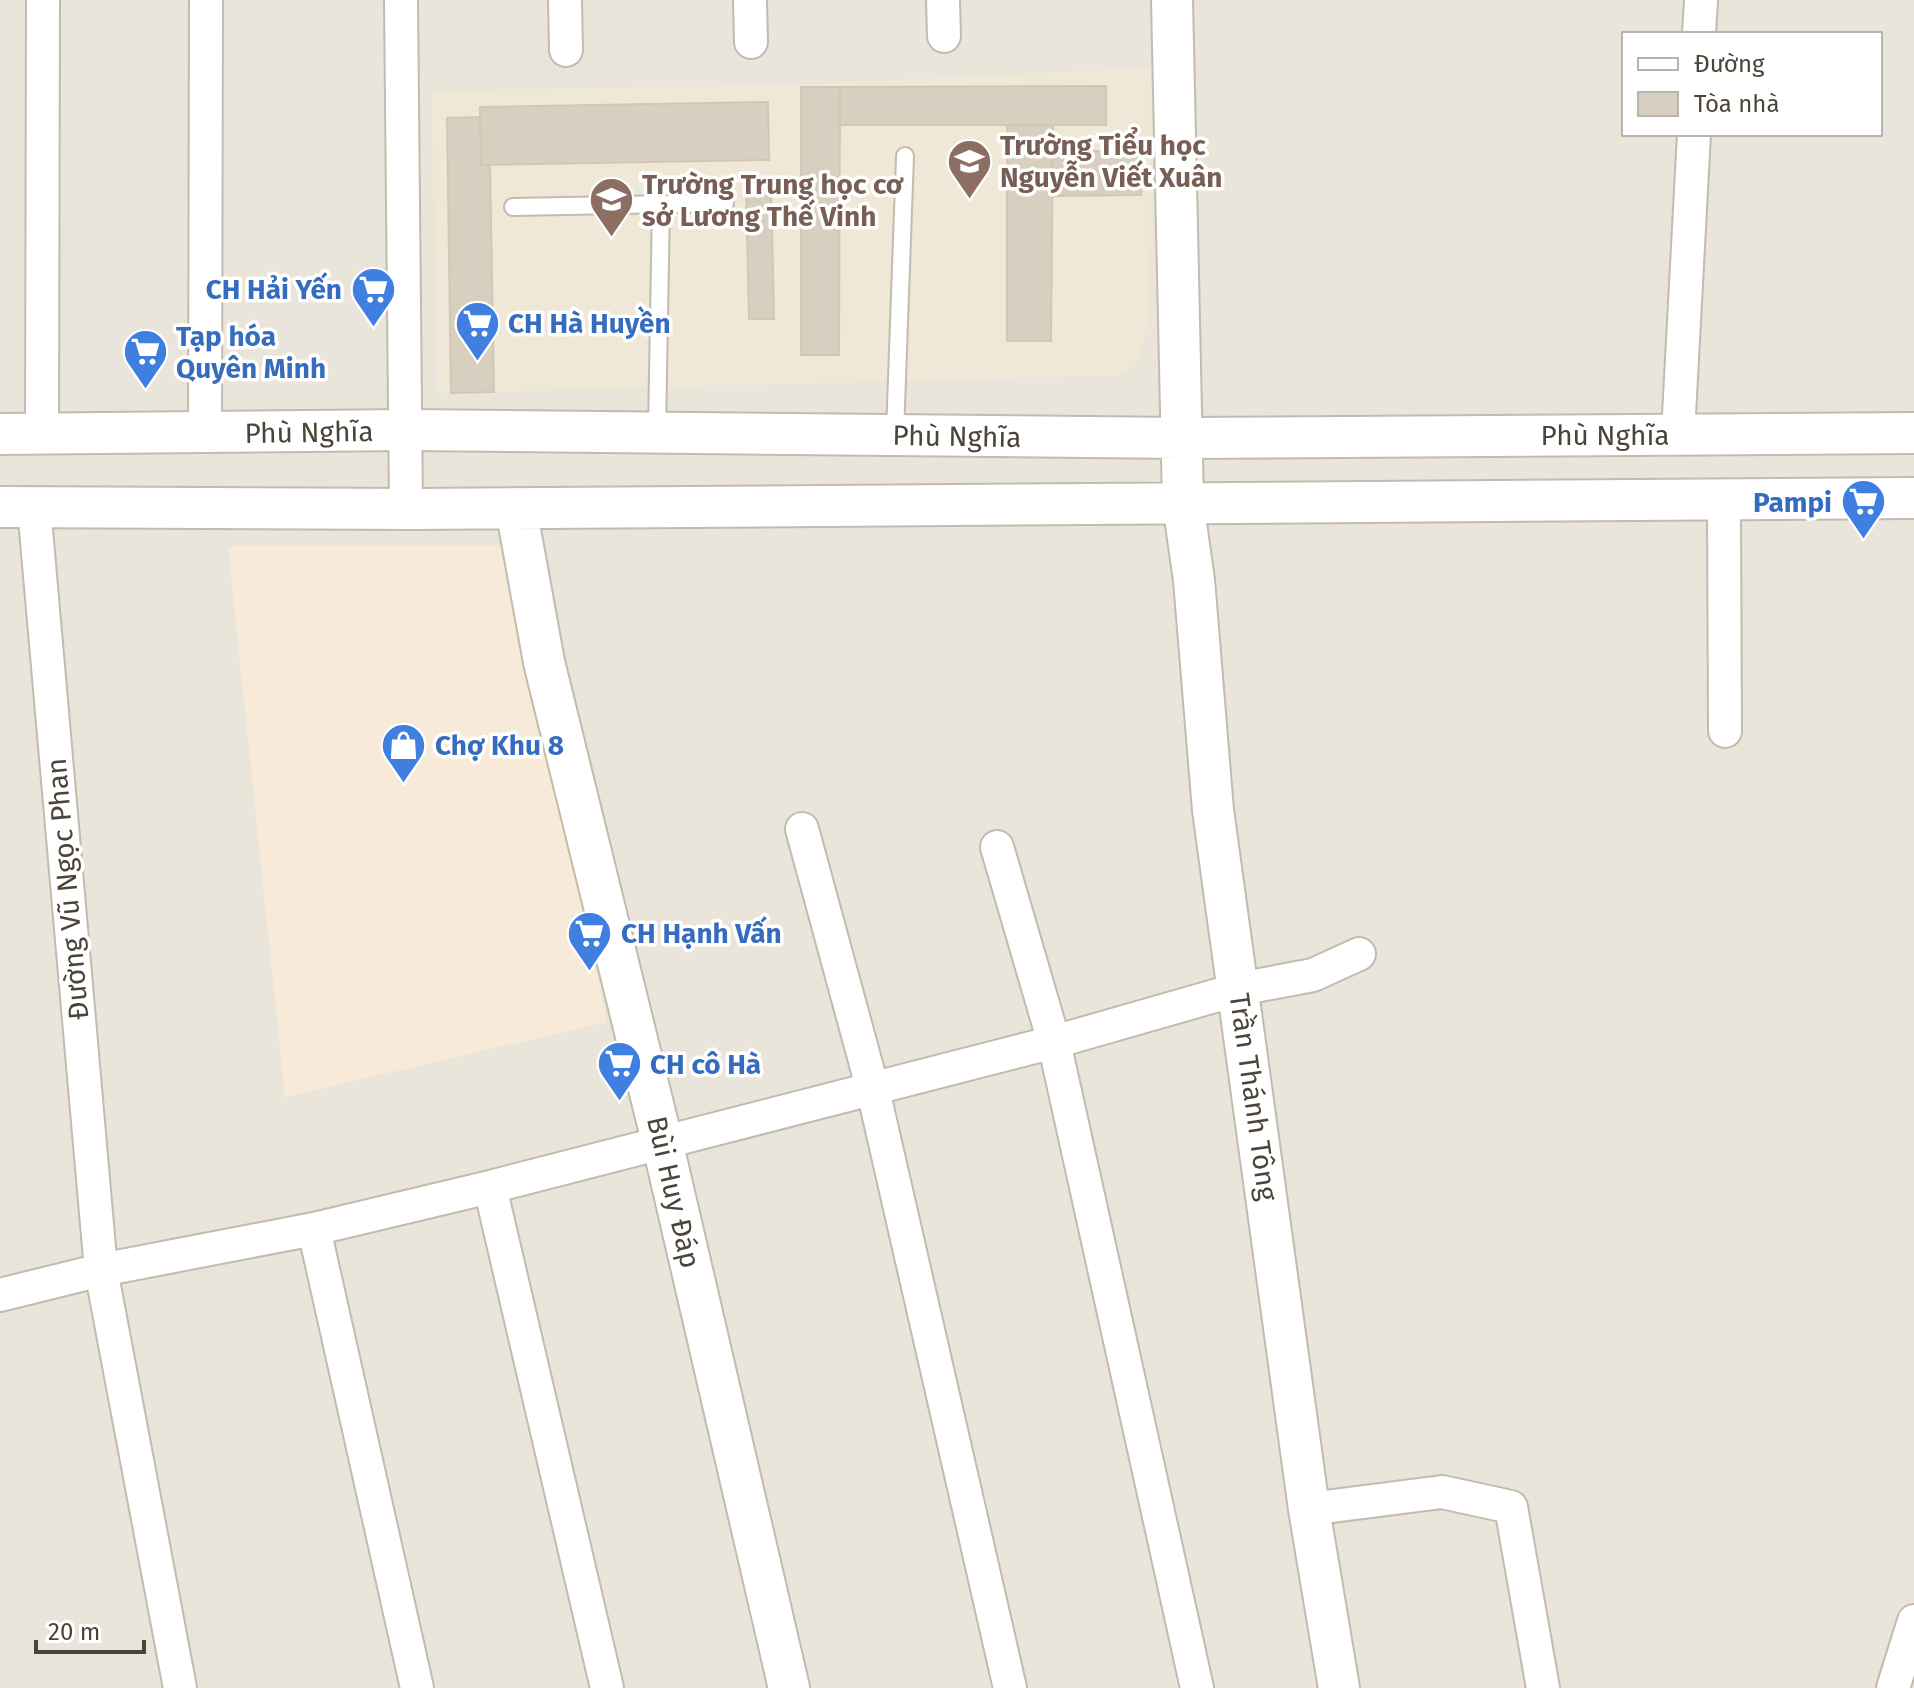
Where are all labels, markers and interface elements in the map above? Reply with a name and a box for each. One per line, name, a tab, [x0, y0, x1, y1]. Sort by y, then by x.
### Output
legend	[1622, 32, 1882, 136]
text: Đường	[1694, 50, 1765, 78]
text: Tòa nhà	[1694, 90, 1779, 118]
place label: Trường Tiểu học Nguyễn Viết Xuân	[1000, 127, 1222, 194]
school or university icon: Trường Tiểu học Nguyễn Viết Xuân	[945, 137, 993, 200]
place label: Trường Trung học cơ sở Lương Thế Vinh	[642, 168, 904, 233]
school or university icon: Trường Trung học cơ sở Lương Thế Vinh	[587, 176, 635, 239]
supermarket icon: CH Hải Yến	[349, 265, 397, 328]
place label: CH Hải Yến	[206, 272, 342, 306]
supermarket icon: CH Hà Huyền	[453, 299, 501, 362]
place label: CH Hà Huyền	[508, 306, 671, 340]
place label: Tạp hóa Quyên Minh	[176, 320, 326, 385]
supermarket icon: Tạp hóa Quyên Minh	[121, 328, 169, 391]
street label: Phù Nghĩa	[244, 415, 374, 450]
street label: Phù Nghĩa	[892, 419, 1022, 454]
street label: Phù Nghĩa	[1540, 419, 1670, 452]
supermarket icon: Pampi	[1839, 478, 1887, 541]
place label: Pampi	[1753, 486, 1832, 519]
shop icon: Chợ Khu 8	[380, 721, 428, 784]
place label: Chợ Khu 8	[435, 729, 564, 762]
street label: Đường Vũ Ngọc Phan	[40, 757, 95, 1021]
supermarket icon: CH Hạnh Vấn	[566, 909, 614, 972]
place label: CH Hạnh Vấn	[621, 916, 782, 950]
street label: Trần Thánh Tông	[1223, 991, 1284, 1203]
supermarket icon: CH cô Hà	[595, 1040, 643, 1103]
place label: CH cô Hà	[650, 1048, 761, 1081]
street label: Bùi Huy Đáp	[640, 1113, 707, 1271]
scale bar	[36, 1604, 144, 1654]
text: 20 m	[48, 1618, 100, 1646]

